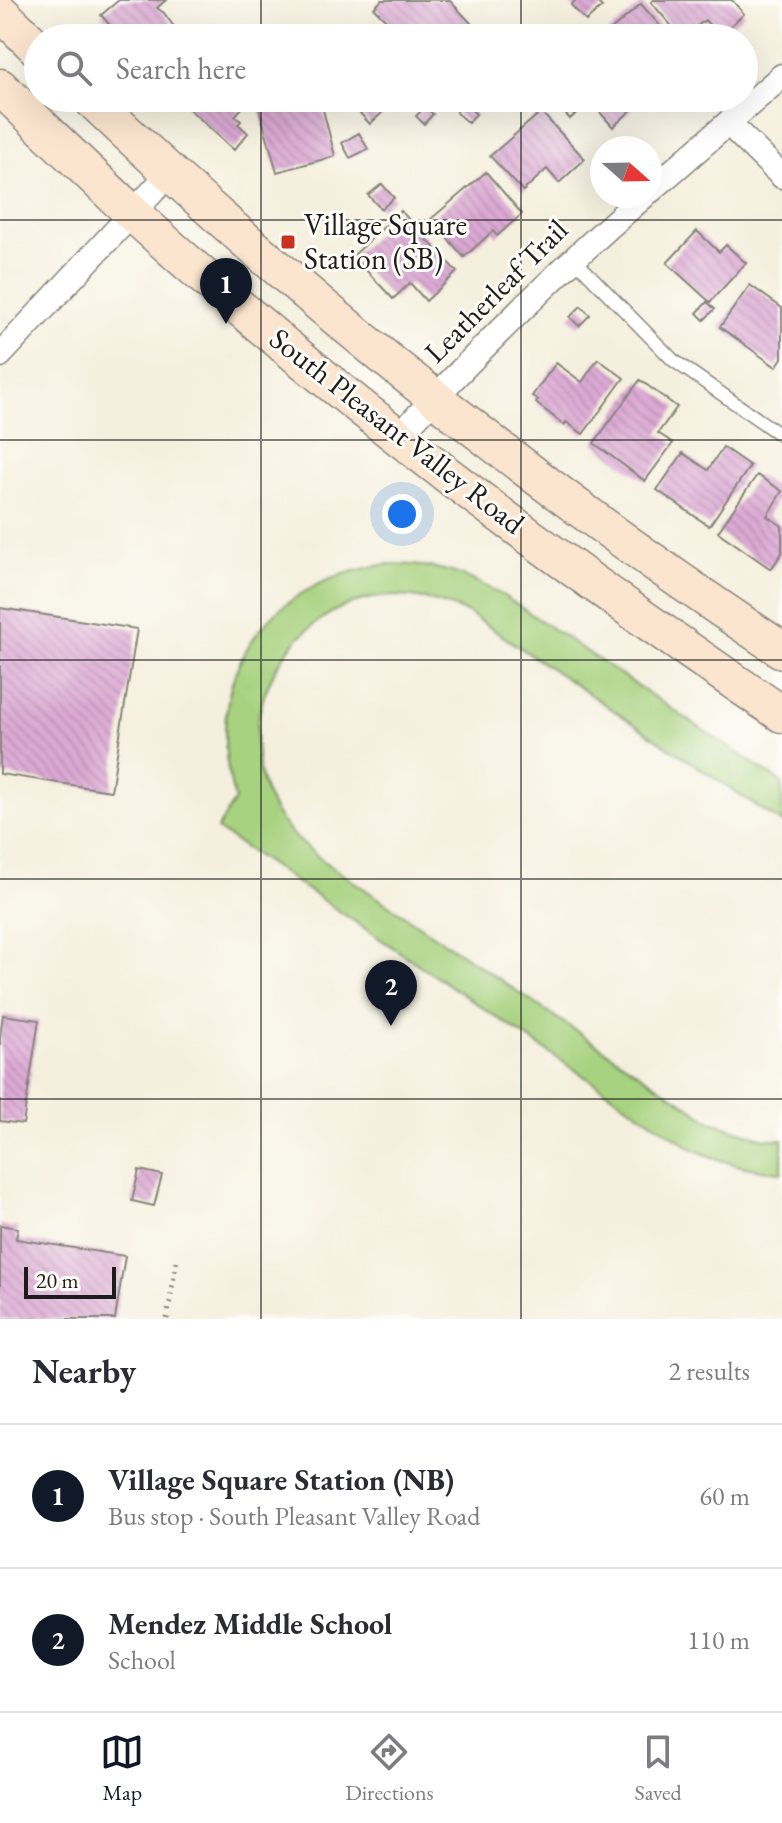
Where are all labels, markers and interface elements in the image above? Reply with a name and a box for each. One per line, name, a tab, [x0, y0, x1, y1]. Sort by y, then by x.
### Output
search box	[24, 24, 758, 112]
icon: search	[52, 46, 96, 90]
text: Search here	[116, 49, 246, 88]
north arrow	[590, 136, 662, 208]
place label: Village Square Station (SB)	[304, 205, 467, 278]
street label: Leatherleaf Trail	[415, 210, 576, 371]
marker: Village Square Station (SB)	[279, 233, 297, 251]
pin: 1	[200, 258, 252, 324]
street label: South Pleasant Valley Road	[262, 319, 533, 543]
your location	[382, 494, 422, 534]
pin: 2	[365, 960, 417, 1026]
scale bar	[24, 1263, 116, 1299]
text: 20 m	[36, 1266, 79, 1295]
text: Nearby	[32, 1349, 136, 1393]
text: 2 results	[669, 1354, 750, 1388]
text: Village Square Station (NB)	[108, 1460, 454, 1499]
text: 1	[51, 1479, 65, 1513]
text: 60 m	[700, 1479, 750, 1513]
text: Bus stop · South Pleasant Valley Road	[108, 1499, 480, 1533]
text: Mendez Middle School	[108, 1604, 392, 1643]
text: 2	[51, 1623, 65, 1657]
text: 110 m	[687, 1623, 750, 1657]
text: School	[108, 1643, 176, 1677]
tab: Map	[100, 1730, 144, 1807]
tab: Directions	[345, 1730, 434, 1807]
tab: Saved	[634, 1730, 682, 1807]

